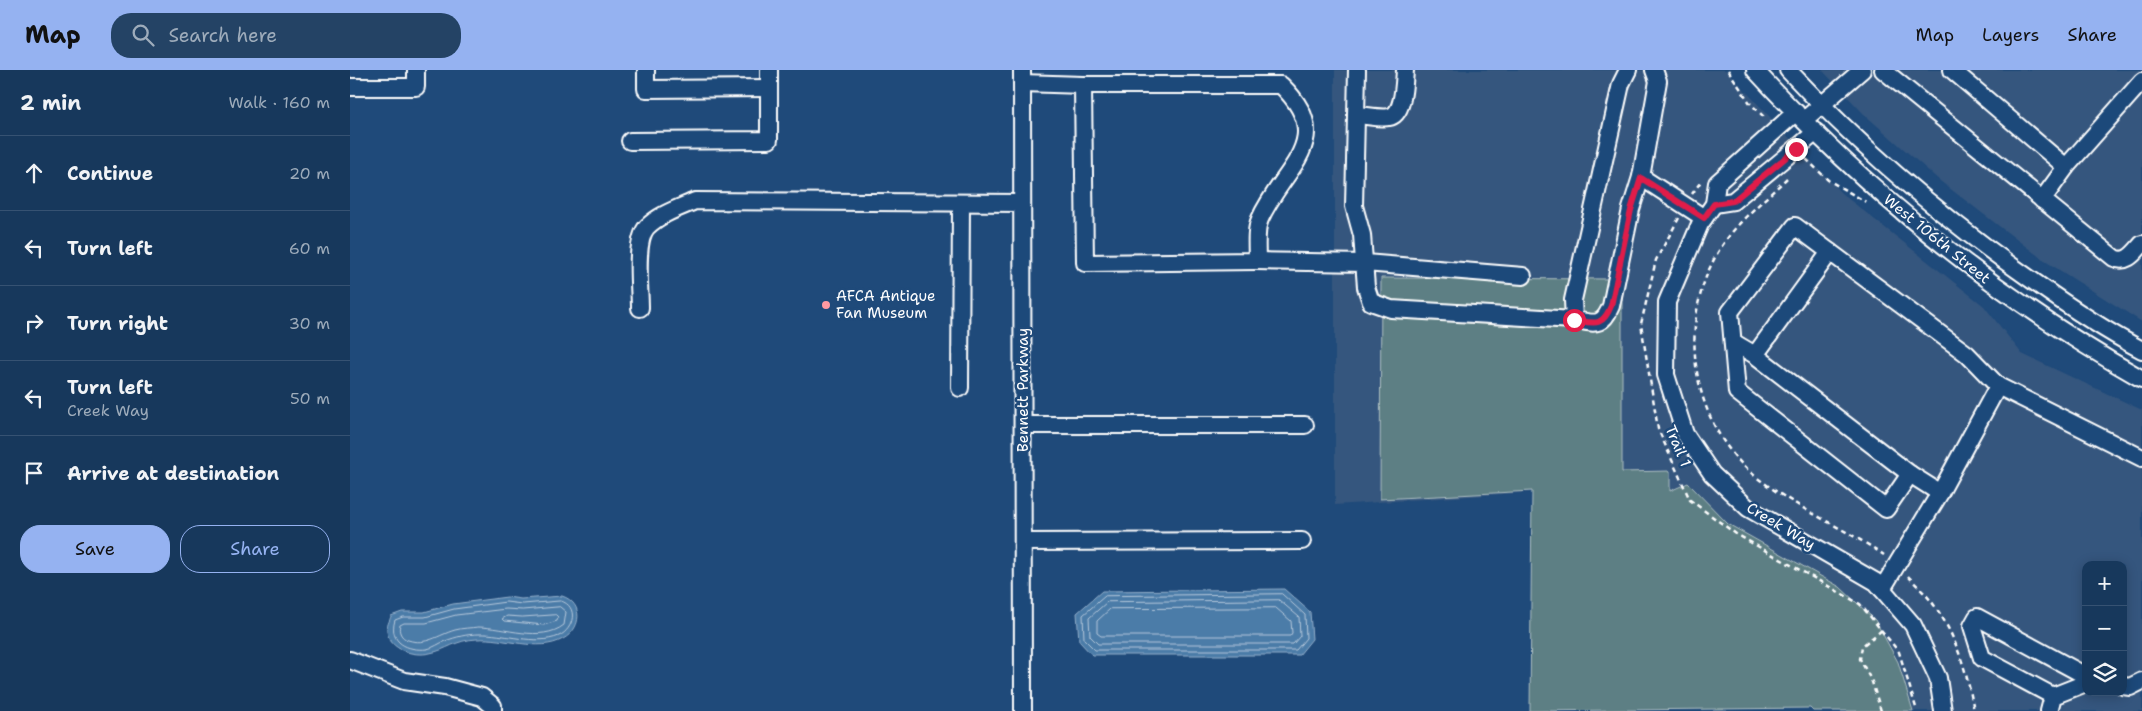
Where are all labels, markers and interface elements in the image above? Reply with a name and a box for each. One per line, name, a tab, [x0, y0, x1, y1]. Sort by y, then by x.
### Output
search box	[111, 13, 461, 58]
text: Map	[25, 19, 81, 51]
icon: search	[129, 21, 157, 49]
text: Search here	[169, 23, 277, 48]
text: Map	[1916, 23, 1954, 47]
text: Layers	[1982, 23, 2039, 47]
text: Share	[2067, 23, 2117, 47]
text: 2 min	[20, 89, 81, 117]
text: Walk · 160 m	[229, 92, 330, 113]
route end	[1785, 138, 1808, 161]
icon: ahead	[20, 159, 48, 187]
text: Continue	[67, 161, 153, 186]
text: 20 m	[289, 163, 330, 184]
street label: West 106th Street	[1879, 190, 1995, 288]
icon: left	[20, 234, 48, 262]
text: Turn left	[67, 236, 153, 261]
text: 60 m	[289, 238, 330, 259]
place label: AFCA Antique Fan Museum	[836, 286, 936, 323]
marker: AFCA Antique Fan Museum	[820, 299, 832, 311]
icon: right	[20, 309, 48, 337]
route start	[1563, 309, 1586, 332]
text: Turn right	[67, 311, 168, 336]
text: 30 m	[289, 313, 330, 334]
street label: Bennett Parkway	[1013, 328, 1033, 452]
text: Turn left	[67, 375, 153, 400]
icon: left	[20, 384, 48, 412]
text: 50 m	[290, 388, 330, 409]
text: Creek Way	[67, 400, 149, 421]
street label: Trail 1	[1660, 422, 1696, 470]
icon: arrive	[20, 459, 48, 487]
text: Arrive at destination	[67, 461, 279, 486]
street label: Creek Way	[1743, 498, 1819, 554]
button: Save	[20, 525, 170, 573]
button: Share	[180, 525, 330, 573]
map controls	[2082, 561, 2127, 696]
button: +	[2082, 561, 2127, 606]
button: −	[2082, 606, 2127, 651]
button: layers	[2082, 651, 2127, 696]

